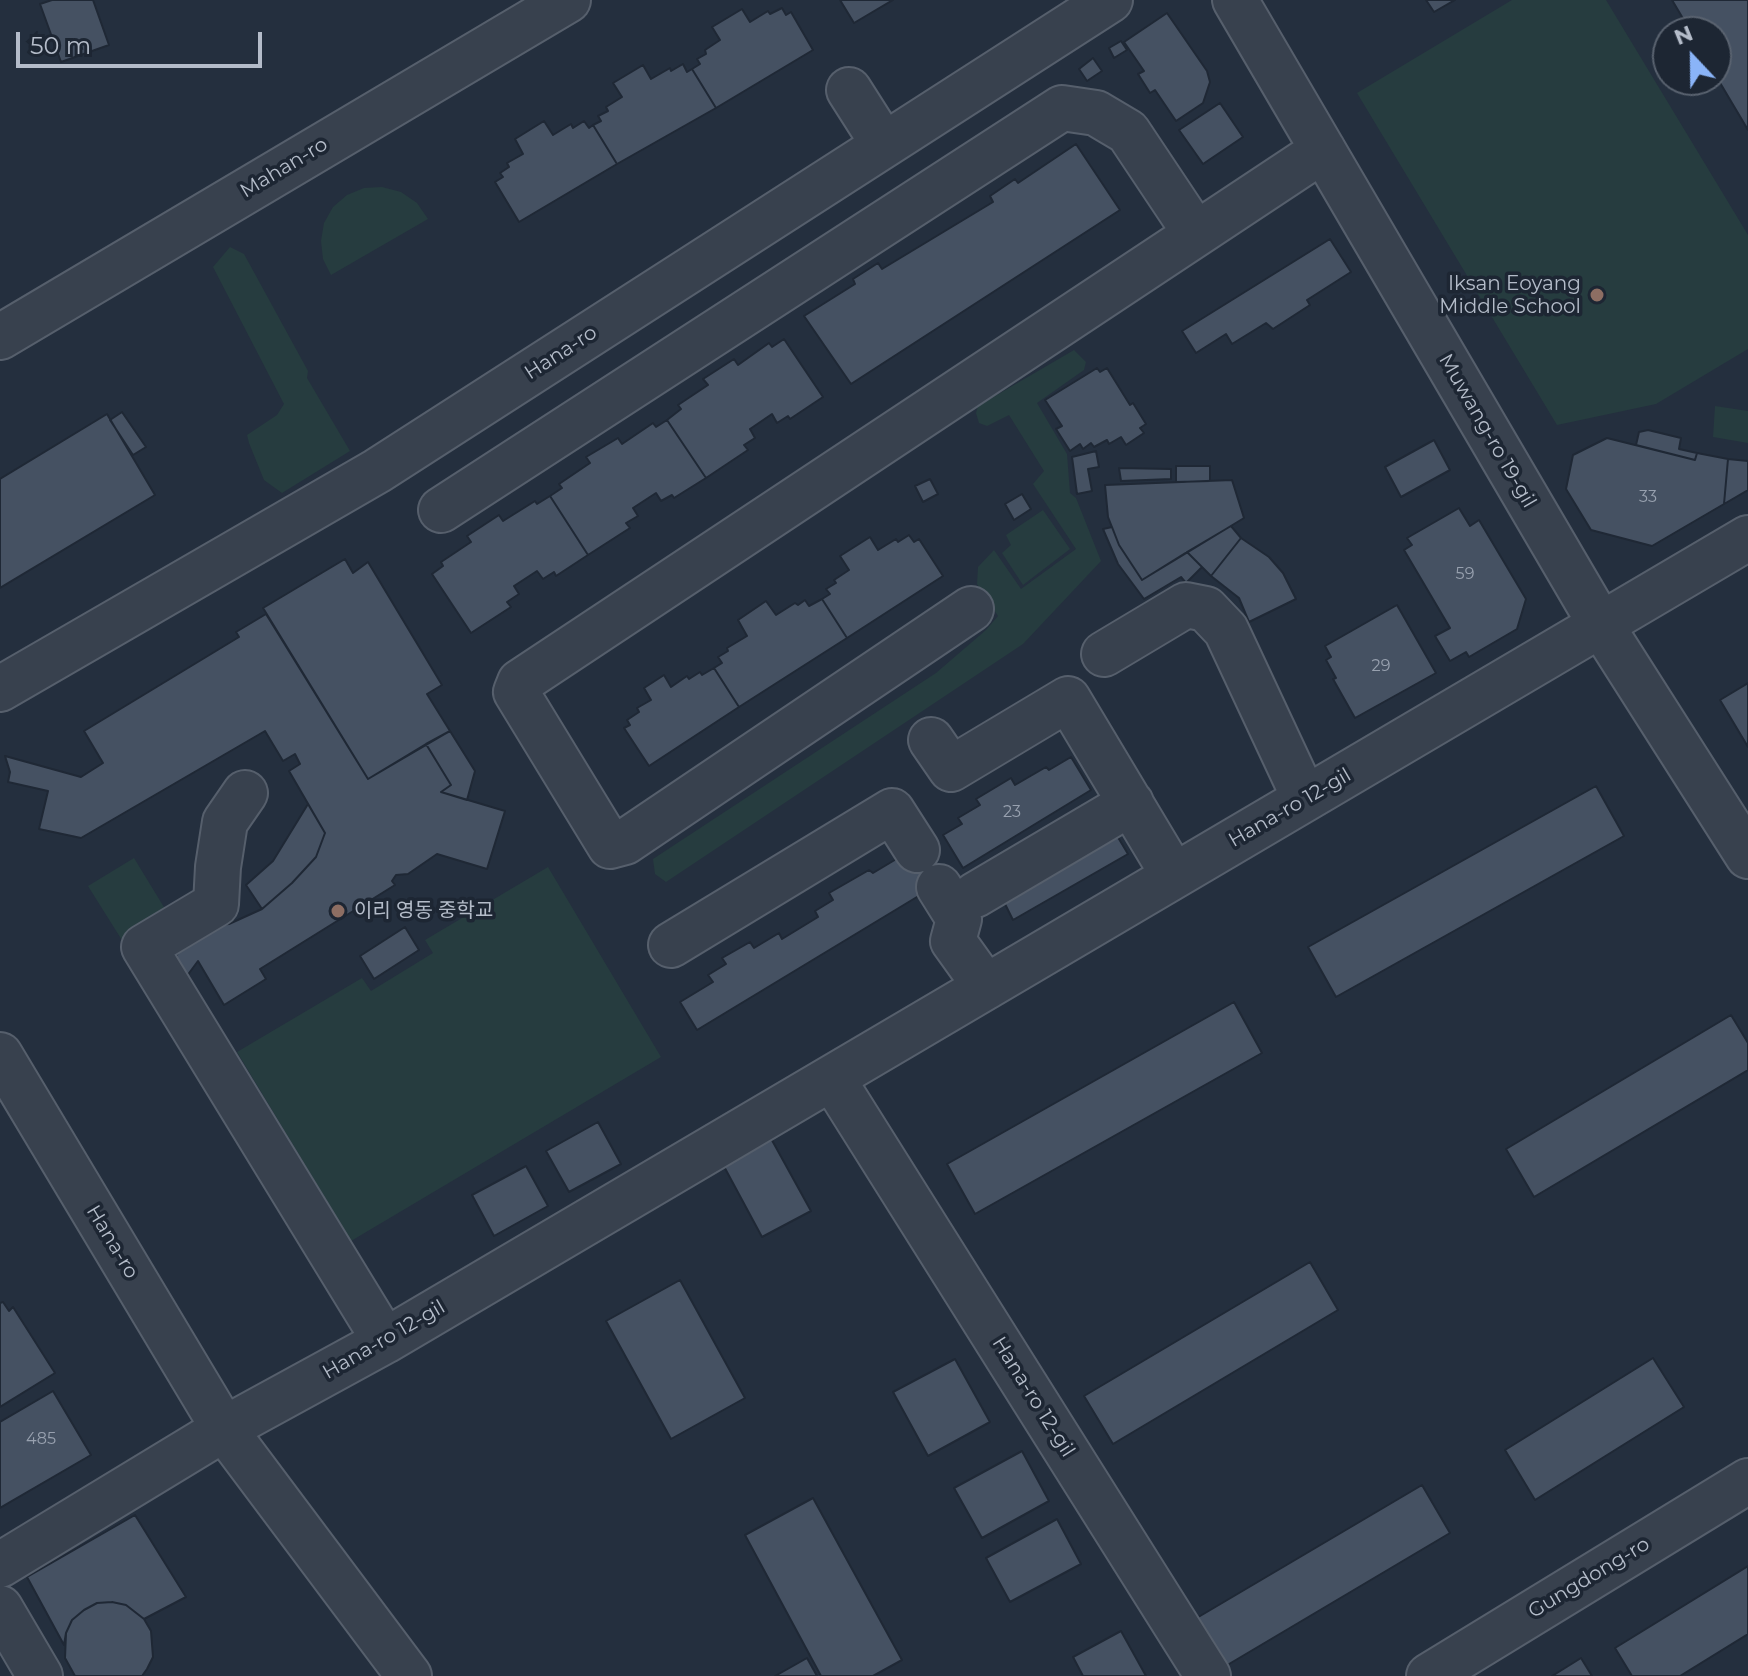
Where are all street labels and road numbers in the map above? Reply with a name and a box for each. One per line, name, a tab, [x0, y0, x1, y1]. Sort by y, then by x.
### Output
street label: Mahan-ro	[236, 133, 332, 203]
street label: Hana-ro	[520, 321, 602, 385]
street label: Muwang-ro 19-gil	[1433, 350, 1541, 512]
street label: Hana-ro 12-gil	[1225, 763, 1355, 853]
street label: Hana-ro	[81, 1201, 143, 1283]
street label: Hana-ro 12-gil	[319, 1295, 449, 1385]
street label: Hana-ro 12-gil	[986, 1332, 1080, 1462]
street label: Gungdong-ro	[1524, 1532, 1654, 1624]

